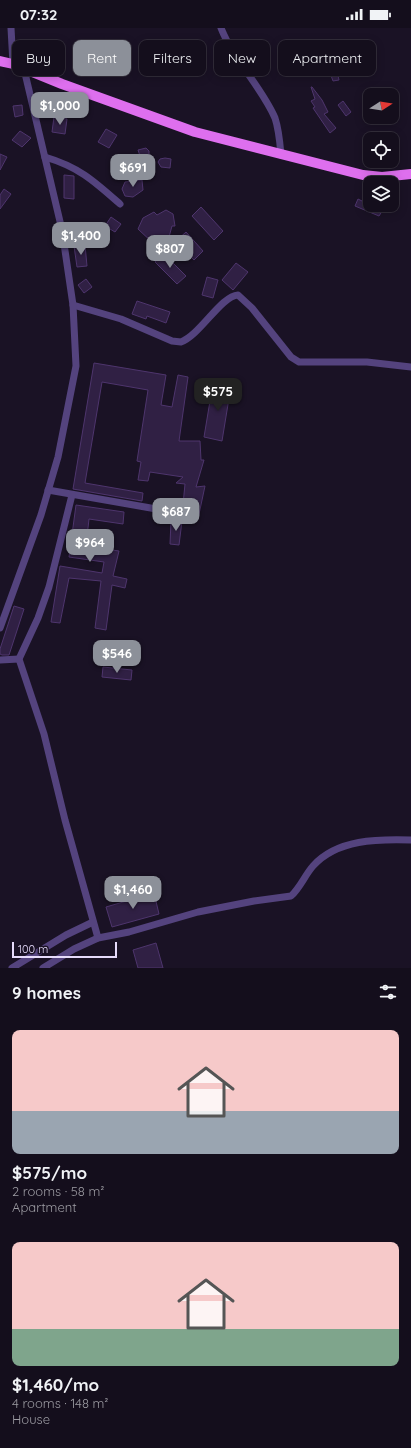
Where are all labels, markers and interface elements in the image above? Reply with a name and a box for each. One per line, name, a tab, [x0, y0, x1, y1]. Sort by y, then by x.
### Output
text: 07:32	[20, 5, 58, 24]
chip: Buy	[12, 40, 65, 76]
chip: Rent	[73, 40, 131, 76]
chip: Filters	[139, 40, 206, 76]
chip: New	[214, 40, 270, 76]
chip: Apartment	[278, 40, 376, 76]
north arrow	[363, 88, 399, 124]
map controls	[363, 88, 399, 212]
pin: $1,000	[27, 92, 93, 126]
text: $1,000	[40, 97, 80, 113]
button: locate	[363, 132, 399, 168]
pin: $691	[109, 154, 157, 188]
text: $691	[119, 159, 147, 175]
button: layers	[363, 176, 399, 212]
pin: $1,400	[48, 222, 114, 256]
text: $1,400	[61, 227, 101, 243]
pin: $807	[146, 235, 194, 269]
text: $807	[155, 240, 185, 256]
pin: $575	[194, 378, 242, 412]
text: $575	[203, 383, 233, 399]
pin: $687	[152, 498, 200, 532]
text: $687	[161, 503, 191, 519]
pin: $964	[66, 529, 114, 563]
text: $964	[75, 534, 105, 550]
pin: $546	[93, 640, 141, 674]
text: $546	[102, 645, 132, 661]
pin: $1,460	[100, 876, 166, 910]
text: $1,460	[113, 881, 153, 897]
scale bar	[12, 940, 117, 959]
text: 100 m	[18, 942, 48, 956]
icon: filters	[377, 981, 399, 1003]
text: 9 homes	[12, 982, 81, 1003]
icon: home	[170, 1056, 242, 1128]
text: $575/mo	[12, 1162, 87, 1183]
text: 2 rooms · 58 m²	[12, 1183, 104, 1199]
text: Apartment	[12, 1199, 77, 1215]
icon: home	[170, 1268, 242, 1340]
text: $1,460/mo	[12, 1374, 99, 1395]
text: 4 rooms · 148 m²	[12, 1395, 108, 1411]
text: House	[12, 1411, 50, 1427]

